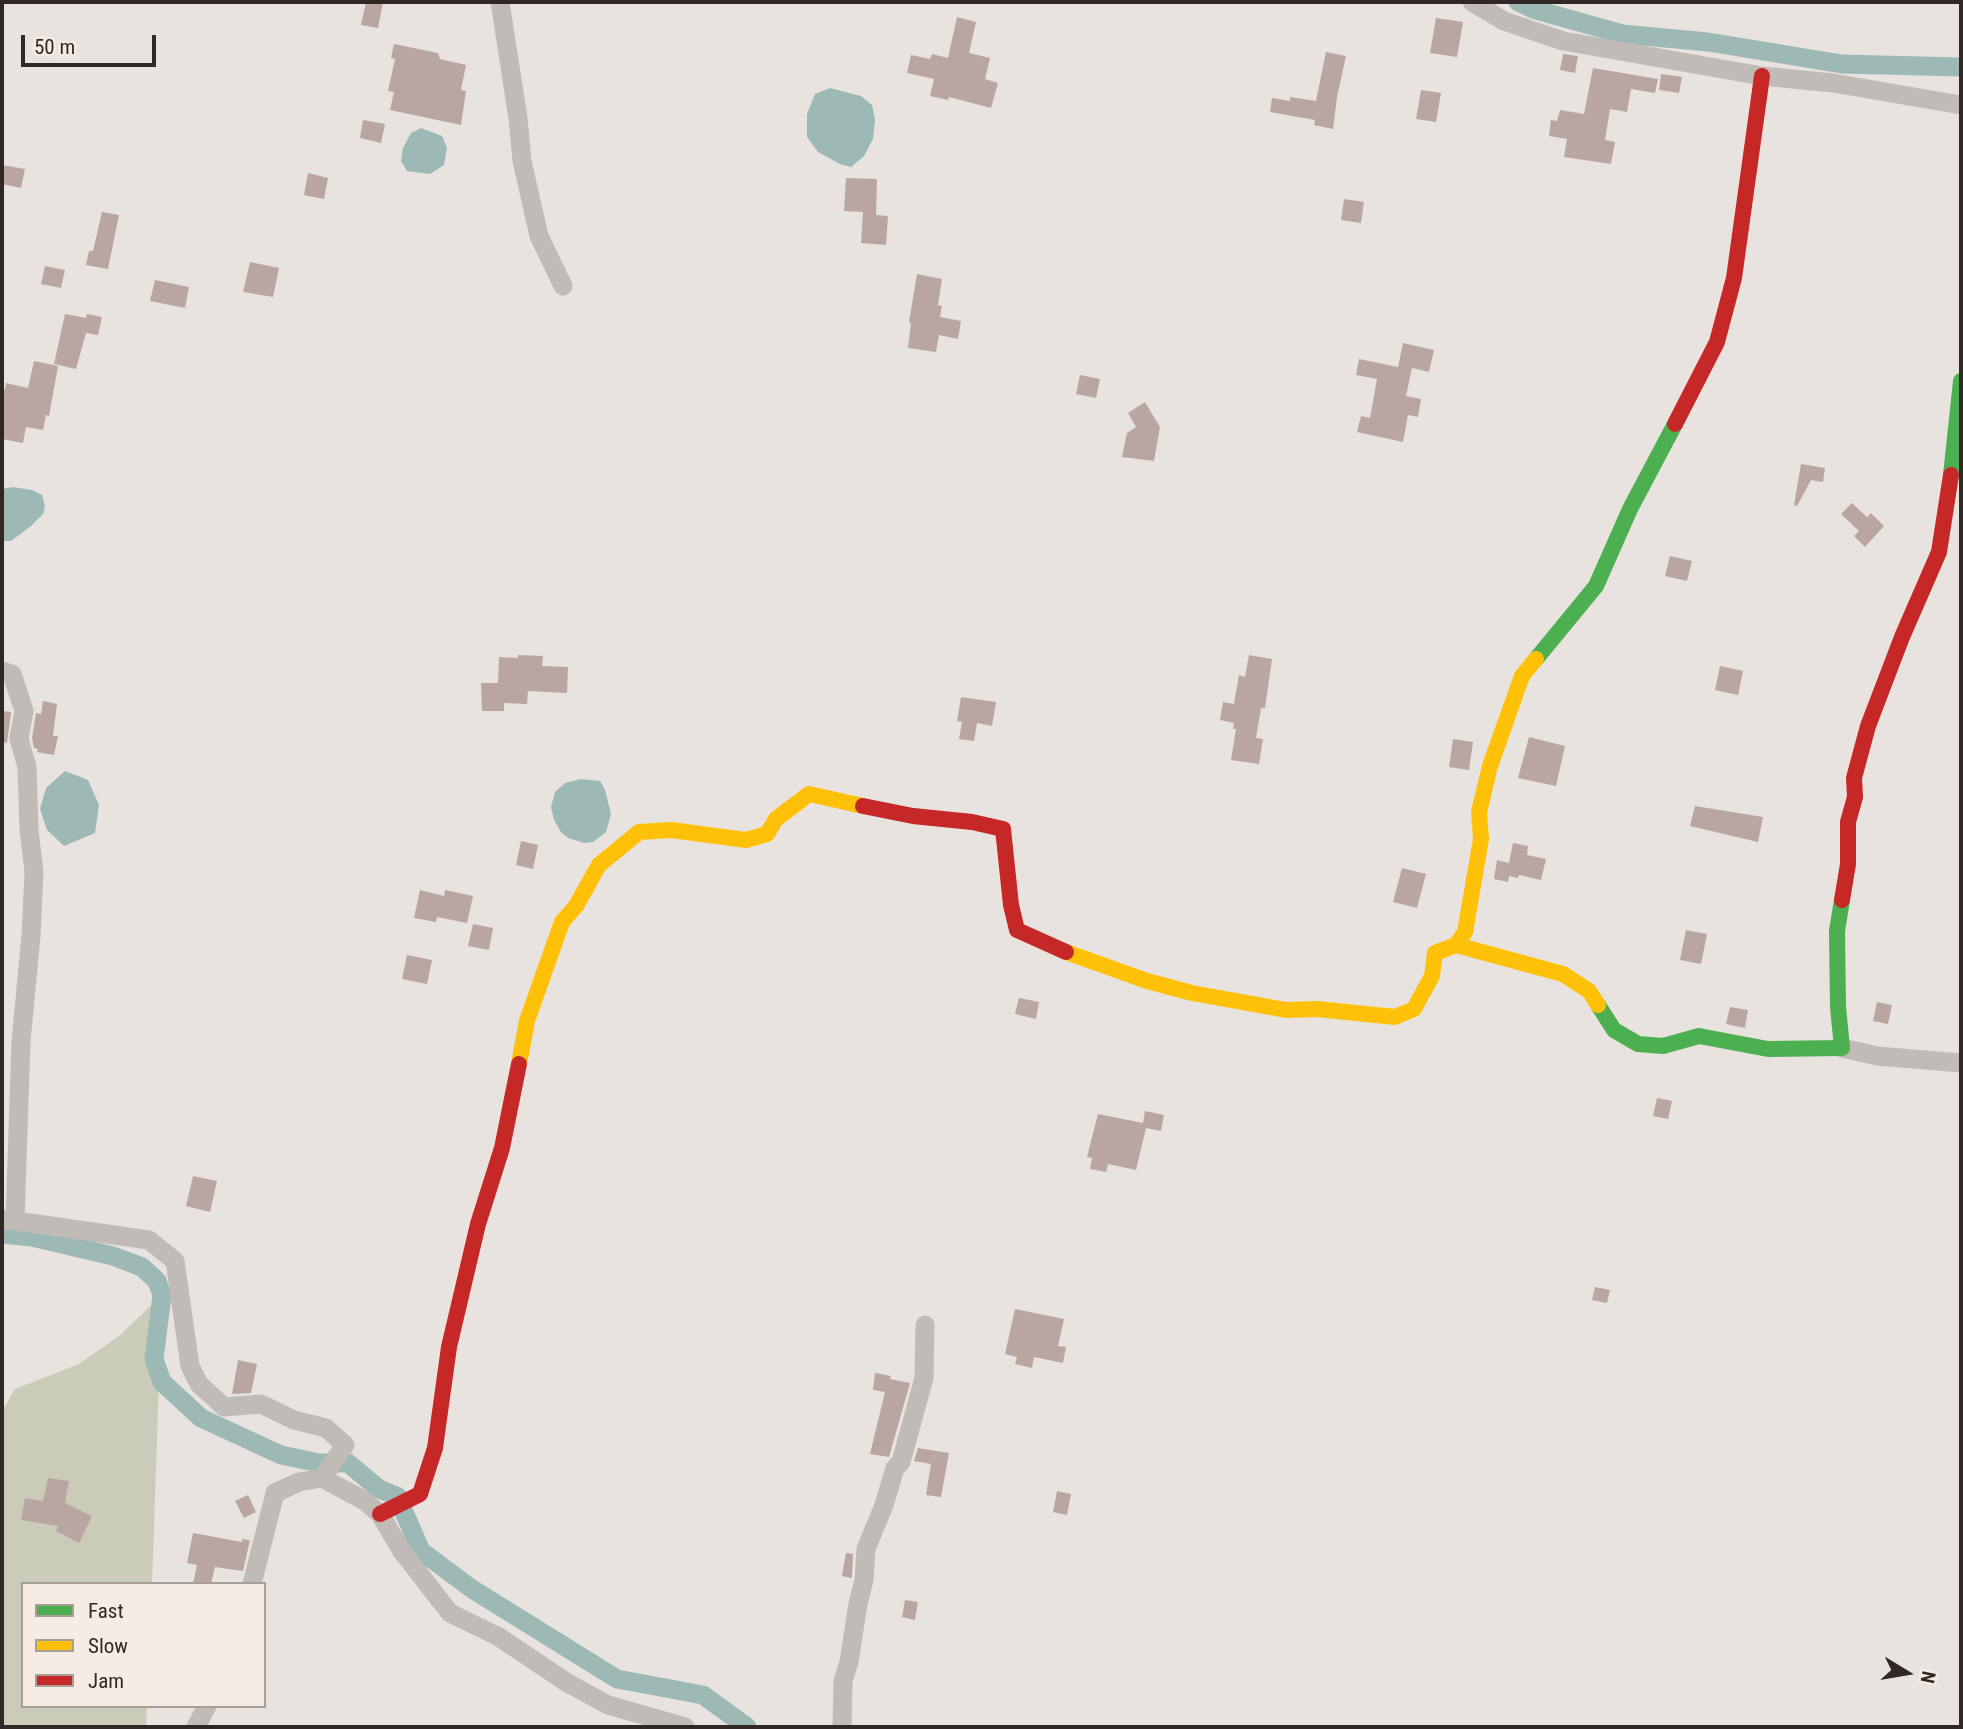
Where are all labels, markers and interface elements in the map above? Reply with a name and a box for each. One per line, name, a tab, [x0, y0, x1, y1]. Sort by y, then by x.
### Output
scale bar	[24, 21, 159, 65]
text: 50 m	[34, 35, 75, 59]
legend	[21, 1582, 266, 1708]
text: Fast	[88, 1599, 124, 1623]
text: Slow	[88, 1634, 128, 1658]
north arrow	[1872, 1638, 1942, 1708]
text: Jam	[88, 1669, 124, 1693]
text: N	[1916, 1669, 1941, 1685]

